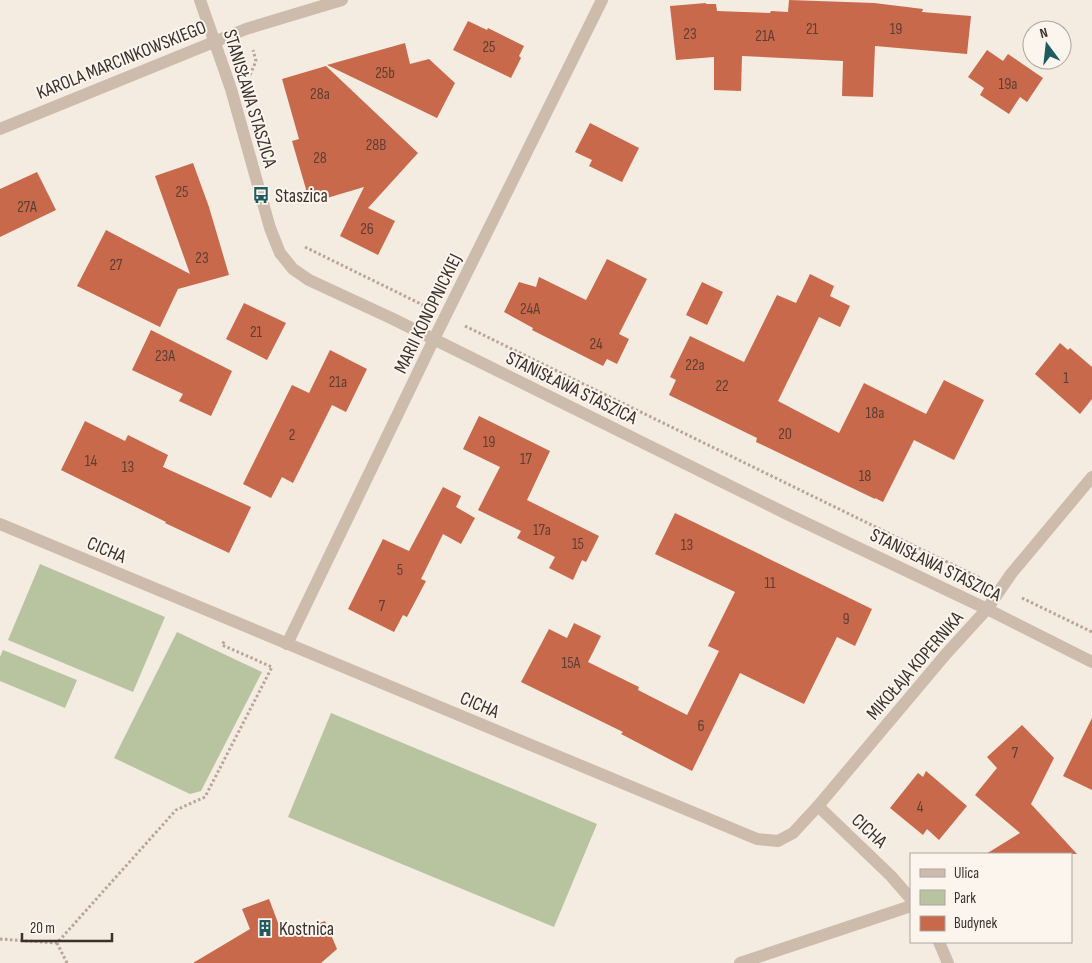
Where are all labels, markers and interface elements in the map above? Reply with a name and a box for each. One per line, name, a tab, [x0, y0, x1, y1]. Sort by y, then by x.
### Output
street label: KAROLA MARCINKOWSKIEGO	[33, 16, 210, 105]
house number: 21	[806, 20, 819, 39]
house number: 19	[890, 20, 902, 39]
north arrow	[1022, 20, 1072, 70]
text: N	[1038, 24, 1050, 42]
house number: 23	[683, 25, 697, 44]
street label: STANISŁAWA STASZICA	[218, 27, 282, 171]
house number: 21A	[755, 27, 775, 46]
house number: 25	[482, 38, 496, 57]
house number: 25b	[375, 64, 395, 83]
house number: 19a	[999, 75, 1017, 94]
house number: 28a	[310, 85, 330, 104]
house number: 28B	[366, 136, 386, 155]
house number: 28	[313, 149, 327, 168]
house number: 25	[175, 183, 189, 202]
bus stop icon: Staszica	[251, 185, 271, 205]
place label: Staszica	[275, 185, 328, 208]
house number: 27A	[17, 198, 37, 217]
house number: 26	[360, 220, 374, 239]
house number: 23	[195, 249, 209, 268]
street label: MARII KONOPNICKIEJ	[389, 250, 467, 377]
house number: 27	[109, 256, 123, 275]
house number: 24A	[520, 300, 540, 319]
house number: 21	[250, 323, 263, 342]
house number: 24	[589, 335, 603, 354]
house number: 23A	[155, 347, 175, 366]
street label: STANISŁAWA STASZICA	[502, 347, 641, 430]
house number: 22a	[685, 356, 705, 375]
house number: 1	[1063, 369, 1069, 388]
house number: 21a	[329, 373, 347, 392]
house number: 22	[715, 377, 729, 396]
house number: 18a	[866, 404, 884, 423]
house number: 20	[778, 425, 792, 444]
house number: 2	[289, 426, 295, 445]
house number: 19	[483, 433, 495, 452]
house number: 17	[520, 450, 533, 469]
house number: 14	[85, 452, 97, 471]
house number: 13	[122, 458, 134, 477]
house number: 18	[859, 467, 871, 486]
house number: 17a	[533, 521, 551, 540]
street label: STANISŁAWA STASZICA	[866, 524, 1005, 607]
street label: CICHA	[83, 532, 130, 569]
house number: 15	[572, 535, 584, 554]
house number: 13	[681, 536, 693, 555]
house number: 5	[397, 561, 403, 580]
house number: 11	[764, 574, 776, 593]
house number: 7	[379, 597, 386, 616]
street label: MIKOŁAJA KOPERNIKA	[862, 606, 969, 725]
house number: 9	[842, 610, 850, 629]
house number: 15A	[562, 654, 581, 673]
street label: CICHA	[456, 687, 503, 724]
house number: 6	[697, 717, 705, 736]
house number: 7	[1012, 744, 1019, 763]
house number: 4	[917, 798, 924, 817]
street label: CICHA	[846, 809, 892, 854]
legend	[910, 853, 1072, 943]
text: Ulica	[954, 864, 979, 883]
text: Park	[954, 889, 976, 908]
scale bar	[22, 910, 112, 942]
text: Budynek	[954, 914, 997, 933]
building icon: Kostnica	[255, 918, 275, 938]
place label: Kostnica	[279, 918, 334, 941]
text: 20 m	[30, 919, 55, 938]

